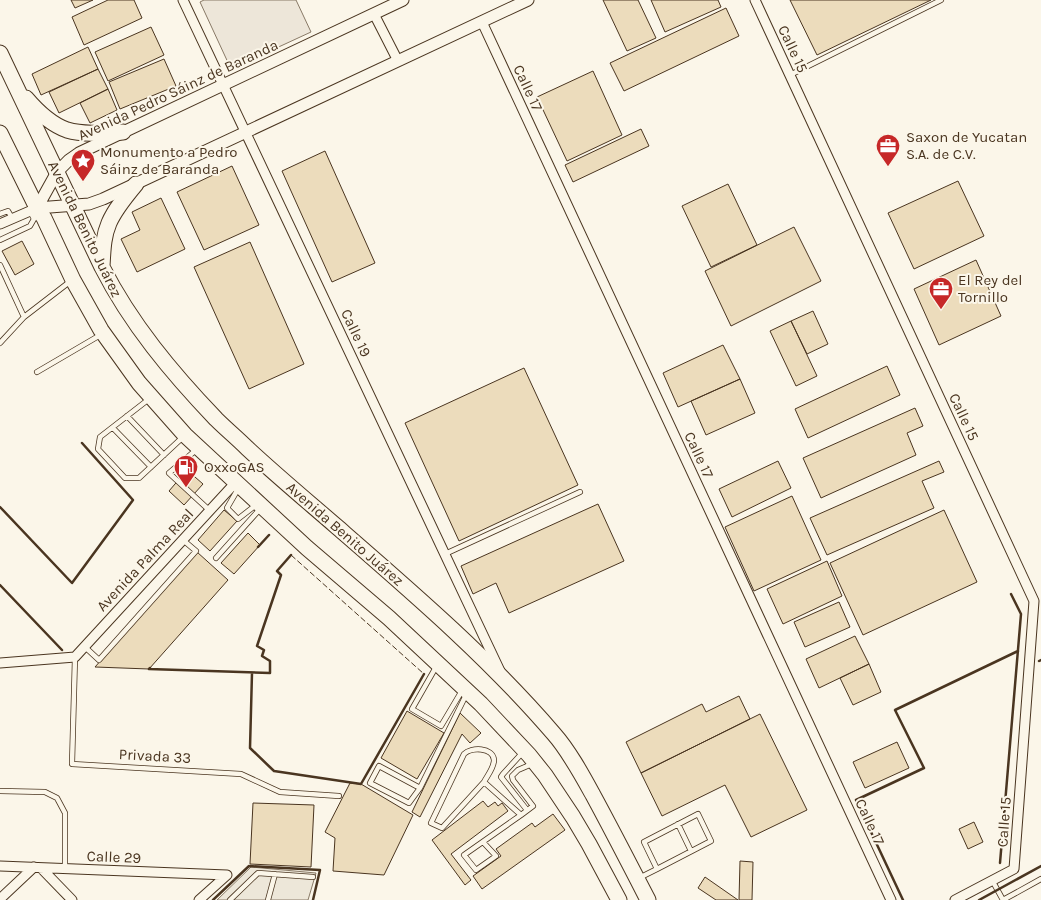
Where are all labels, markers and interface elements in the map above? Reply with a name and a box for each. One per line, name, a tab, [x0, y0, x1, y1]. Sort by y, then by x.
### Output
street label: Calle 15	[774, 22, 812, 76]
street label: Avenida Pedro Sáinz de Baranda	[75, 36, 281, 144]
street label: Calle 17	[509, 62, 547, 114]
place label: Saxon de Yucatan S.A. de C.V.	[906, 128, 1027, 163]
office icon: Saxon de Yucatan S.A. de C.V.	[875, 133, 901, 167]
place label: Monumento a Pedro Sáinz de Baranda	[100, 143, 238, 178]
place icon: Monumento a Pedro Sáinz de Baranda	[70, 148, 96, 182]
street label: Avenida Benito Juárez	[44, 158, 126, 300]
place label: El Rey del Tornillo	[958, 271, 1022, 306]
office icon: El Rey del Tornillo	[928, 276, 954, 310]
street label: Calle 19	[337, 306, 375, 360]
street label: Calle 15	[945, 390, 983, 444]
street label: Calle 17	[680, 429, 718, 481]
fuel station icon: OxxoGAS	[173, 454, 199, 488]
place label: OxxoGAS	[204, 458, 265, 476]
street label: Avenida Benito Juárez	[283, 478, 407, 590]
street label: Avenida Palma Real	[93, 505, 197, 615]
street label: Privada 33	[118, 745, 192, 767]
street label: Calle 17	[851, 796, 889, 848]
street label: Calle 15	[993, 796, 1015, 848]
street label: Calle 29	[86, 847, 142, 867]

